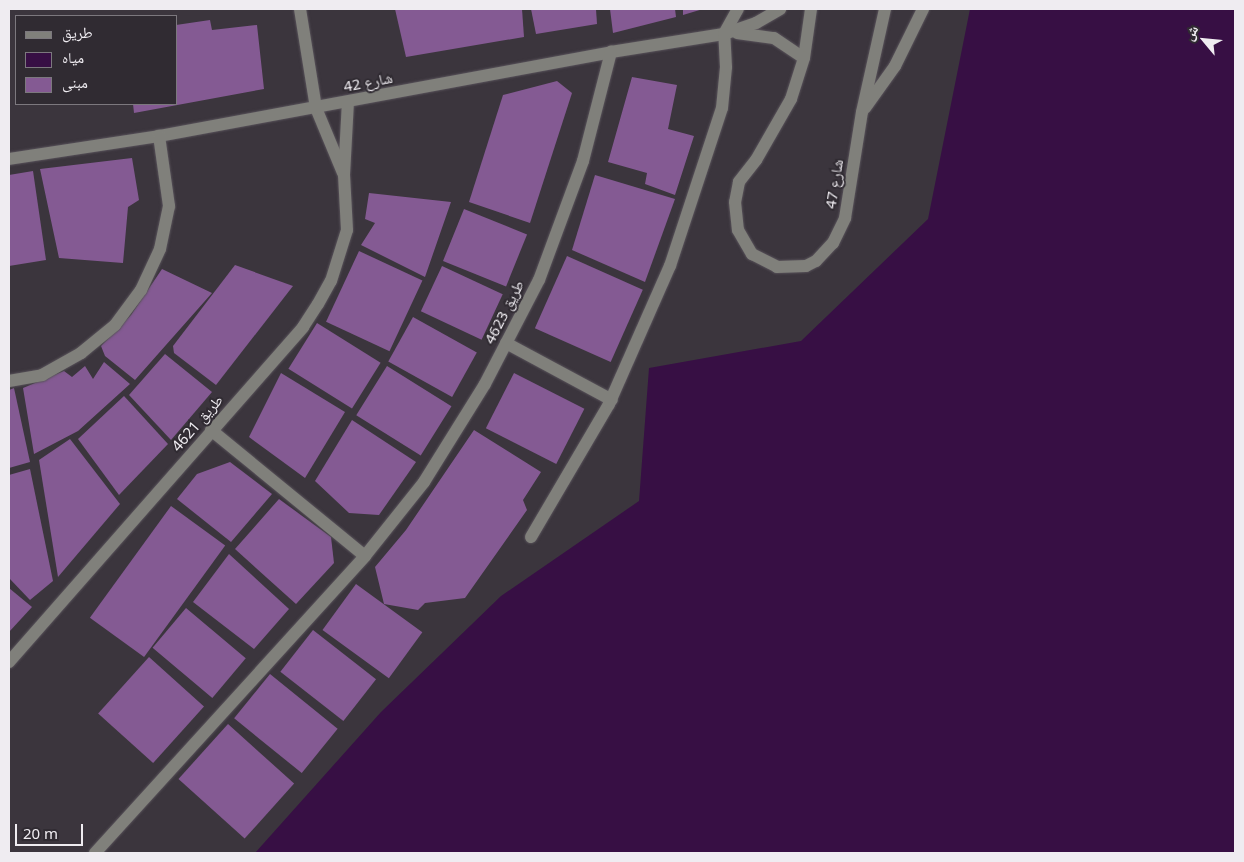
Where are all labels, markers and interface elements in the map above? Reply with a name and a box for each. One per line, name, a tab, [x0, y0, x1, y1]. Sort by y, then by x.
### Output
legend	[15, 15, 178, 105]
north arrow	[1179, 15, 1229, 65]
text: طريق	[62, 22, 93, 42]
text: ش	[1178, 22, 1202, 44]
text: مياه	[62, 47, 84, 67]
street label: شارع 42	[342, 68, 394, 96]
text: مبنى	[62, 72, 88, 92]
street label: شارع 47	[821, 158, 847, 210]
street label: طريق 4623	[480, 277, 528, 347]
street label: طريق 4621	[168, 391, 226, 455]
scale bar	[18, 814, 85, 846]
text: 20 m	[23, 823, 58, 843]

